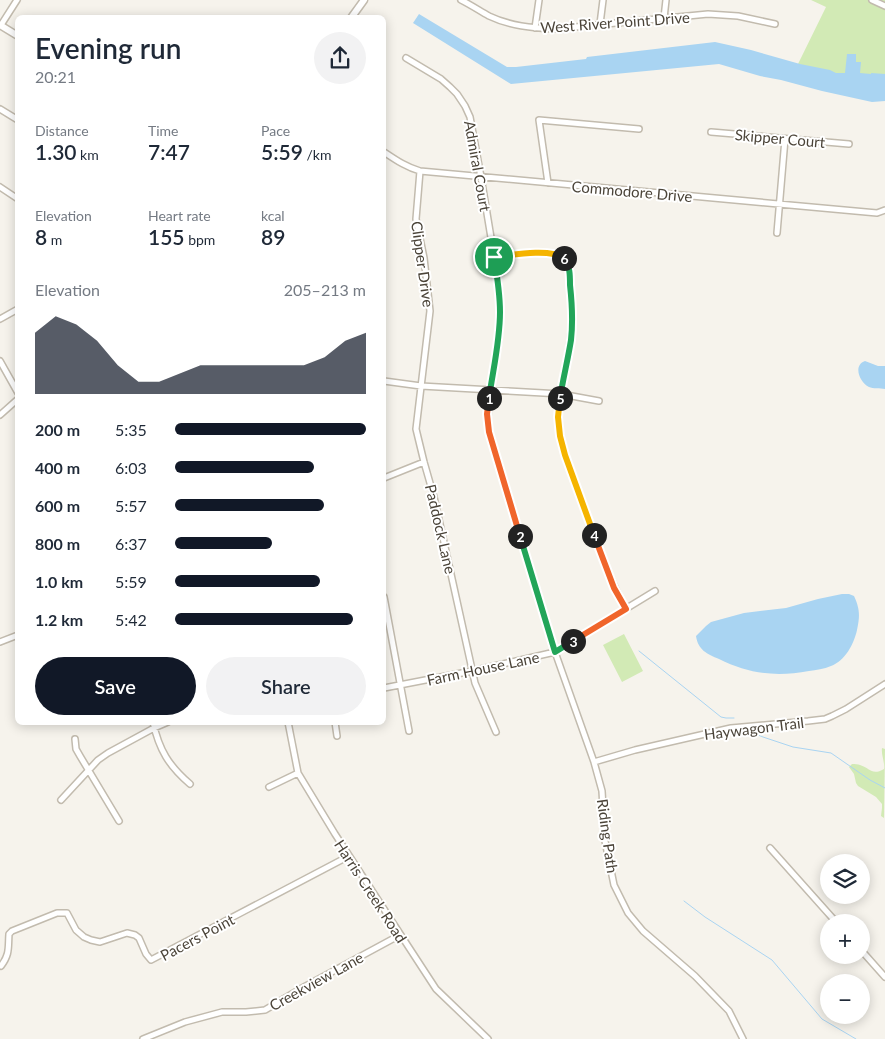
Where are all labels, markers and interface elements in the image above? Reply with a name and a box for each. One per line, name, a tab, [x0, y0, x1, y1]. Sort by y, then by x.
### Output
street label: West River Point Drive	[540, 8, 690, 36]
text: Evening run	[35, 31, 181, 65]
button: share	[314, 32, 366, 84]
text: 20:21	[35, 67, 76, 86]
street label: Admiral Court	[461, 119, 495, 214]
text: Distance	[35, 122, 89, 139]
text: Time	[148, 122, 179, 139]
text: Pace	[261, 122, 290, 139]
street label: Skipper Court	[734, 125, 826, 151]
text: 1.30	[35, 139, 77, 164]
text: 7:47	[148, 139, 190, 164]
text: 5:59	[261, 139, 303, 164]
text: km	[77, 146, 99, 163]
text: /km	[303, 146, 331, 163]
street label: Commodore Drive	[571, 177, 693, 205]
text: Elevation	[35, 207, 92, 224]
text: Heart rate	[148, 207, 211, 224]
text: kcal	[261, 207, 285, 224]
street label: Clipper Drive	[408, 220, 438, 308]
text: 8	[35, 224, 47, 249]
text: 155	[148, 224, 185, 249]
text: 89	[261, 224, 285, 249]
text: m	[47, 231, 62, 248]
text: bpm	[185, 231, 215, 248]
pin	[473, 236, 515, 278]
icon: arrive	[480, 243, 508, 271]
pin: 6	[552, 246, 576, 270]
text: 6	[560, 250, 569, 267]
text: Elevation	[35, 280, 100, 299]
text: 205–213 m	[284, 280, 366, 299]
pin: 1	[476, 386, 502, 410]
pin: 5	[548, 386, 572, 410]
text: 1	[485, 390, 494, 407]
text: 5	[556, 390, 565, 407]
text: 200 m	[35, 420, 80, 439]
text: 5:35	[115, 420, 147, 439]
text: 400 m	[35, 458, 80, 477]
text: 6:03	[115, 458, 147, 477]
street label: Paddock Lane	[422, 482, 460, 576]
text: 600 m	[35, 496, 80, 515]
text: 5:57	[115, 496, 147, 515]
pin: 4	[582, 522, 606, 548]
pin: 2	[508, 524, 532, 548]
text: 4	[590, 527, 599, 544]
text: 2	[516, 528, 525, 545]
text: 800 m	[35, 534, 80, 553]
text: 6:37	[115, 534, 147, 553]
text: 1.0 km	[35, 572, 83, 591]
text: 5:59	[115, 572, 147, 591]
text: 1.2 km	[35, 610, 83, 629]
text: 5:42	[115, 610, 147, 629]
pin: 3	[560, 628, 586, 654]
text: 3	[569, 633, 578, 650]
street label: Farm House Lane	[425, 647, 541, 689]
button: Save	[35, 657, 196, 715]
button: Share	[206, 657, 366, 715]
street label: Haywagon Trail	[703, 713, 805, 743]
street label: Riding Path	[594, 798, 622, 874]
street label: Harris Creek Road	[331, 836, 411, 946]
map controls	[820, 854, 870, 1024]
button: layers	[820, 854, 870, 904]
street label: Pacers Point	[157, 910, 238, 964]
button: +	[820, 914, 870, 964]
street label: Creekview Lane	[266, 948, 366, 1014]
button: −	[820, 974, 870, 1024]

